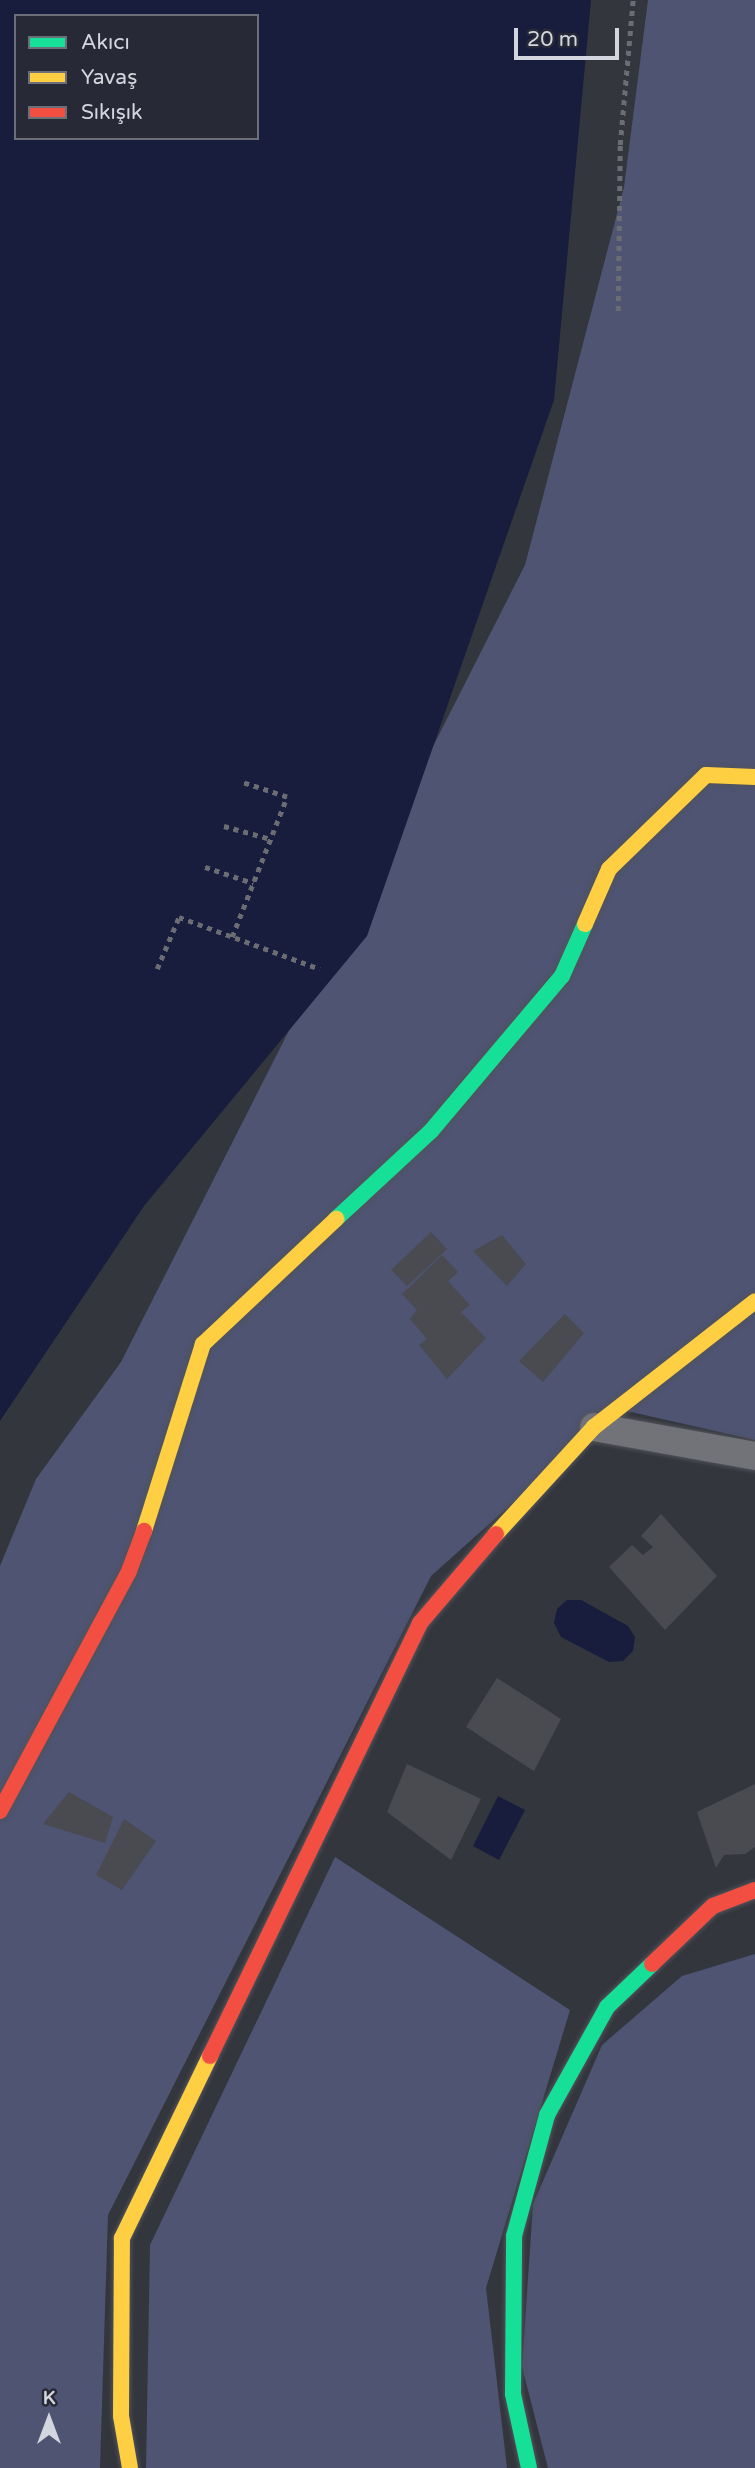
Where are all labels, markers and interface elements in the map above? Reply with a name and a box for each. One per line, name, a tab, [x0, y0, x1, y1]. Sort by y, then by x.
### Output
legend	[14, 14, 259, 140]
scale bar	[517, 14, 622, 58]
text: 20 m	[527, 27, 578, 52]
text: Akıcı	[81, 30, 130, 55]
text: Yavaş	[81, 65, 137, 90]
text: Sıkışık	[81, 100, 142, 125]
north arrow	[14, 2384, 84, 2454]
text: K	[43, 2387, 55, 2409]

